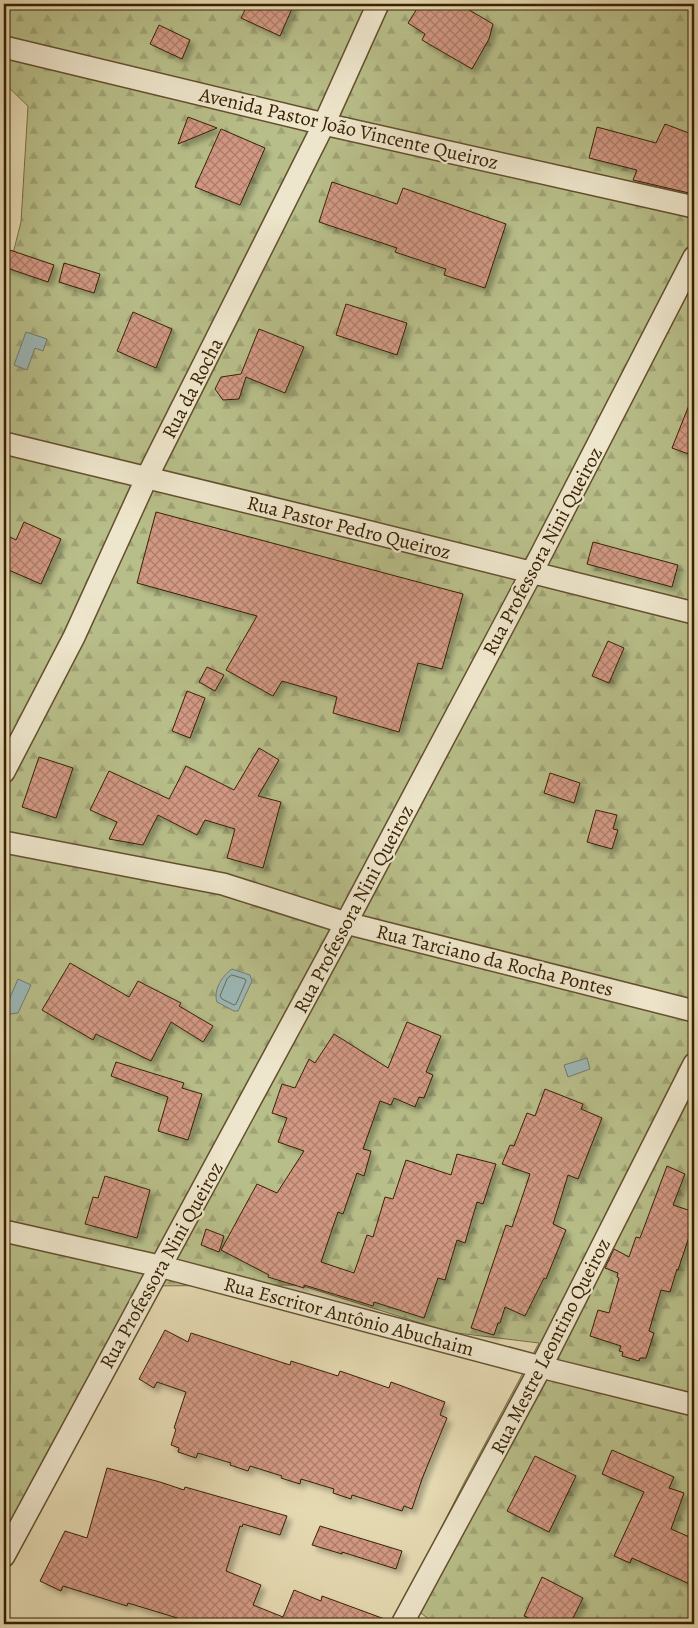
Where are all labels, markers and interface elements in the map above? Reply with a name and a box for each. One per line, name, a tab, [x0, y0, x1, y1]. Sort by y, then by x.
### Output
street label: Avenida Pastor João Vincente Queiroz	[196, 81, 501, 176]
street label: Rua da Rocha	[155, 333, 230, 443]
street label: Rua Professora Nini Queiroz	[476, 442, 609, 660]
street label: Rua Pastor Pedro Queiroz	[244, 489, 454, 566]
street label: Rua Professora Nini Queiroz	[287, 800, 420, 1018]
street label: Rua Tarciano da Rocha Pontes	[374, 918, 616, 1003]
street label: Rua Professora Nini Queiroz	[93, 1157, 230, 1373]
street label: Rua Mestre Leontino Queiroz	[484, 1233, 617, 1459]
street label: Rua Escritor Antônio Abuchaim	[221, 1270, 477, 1363]

